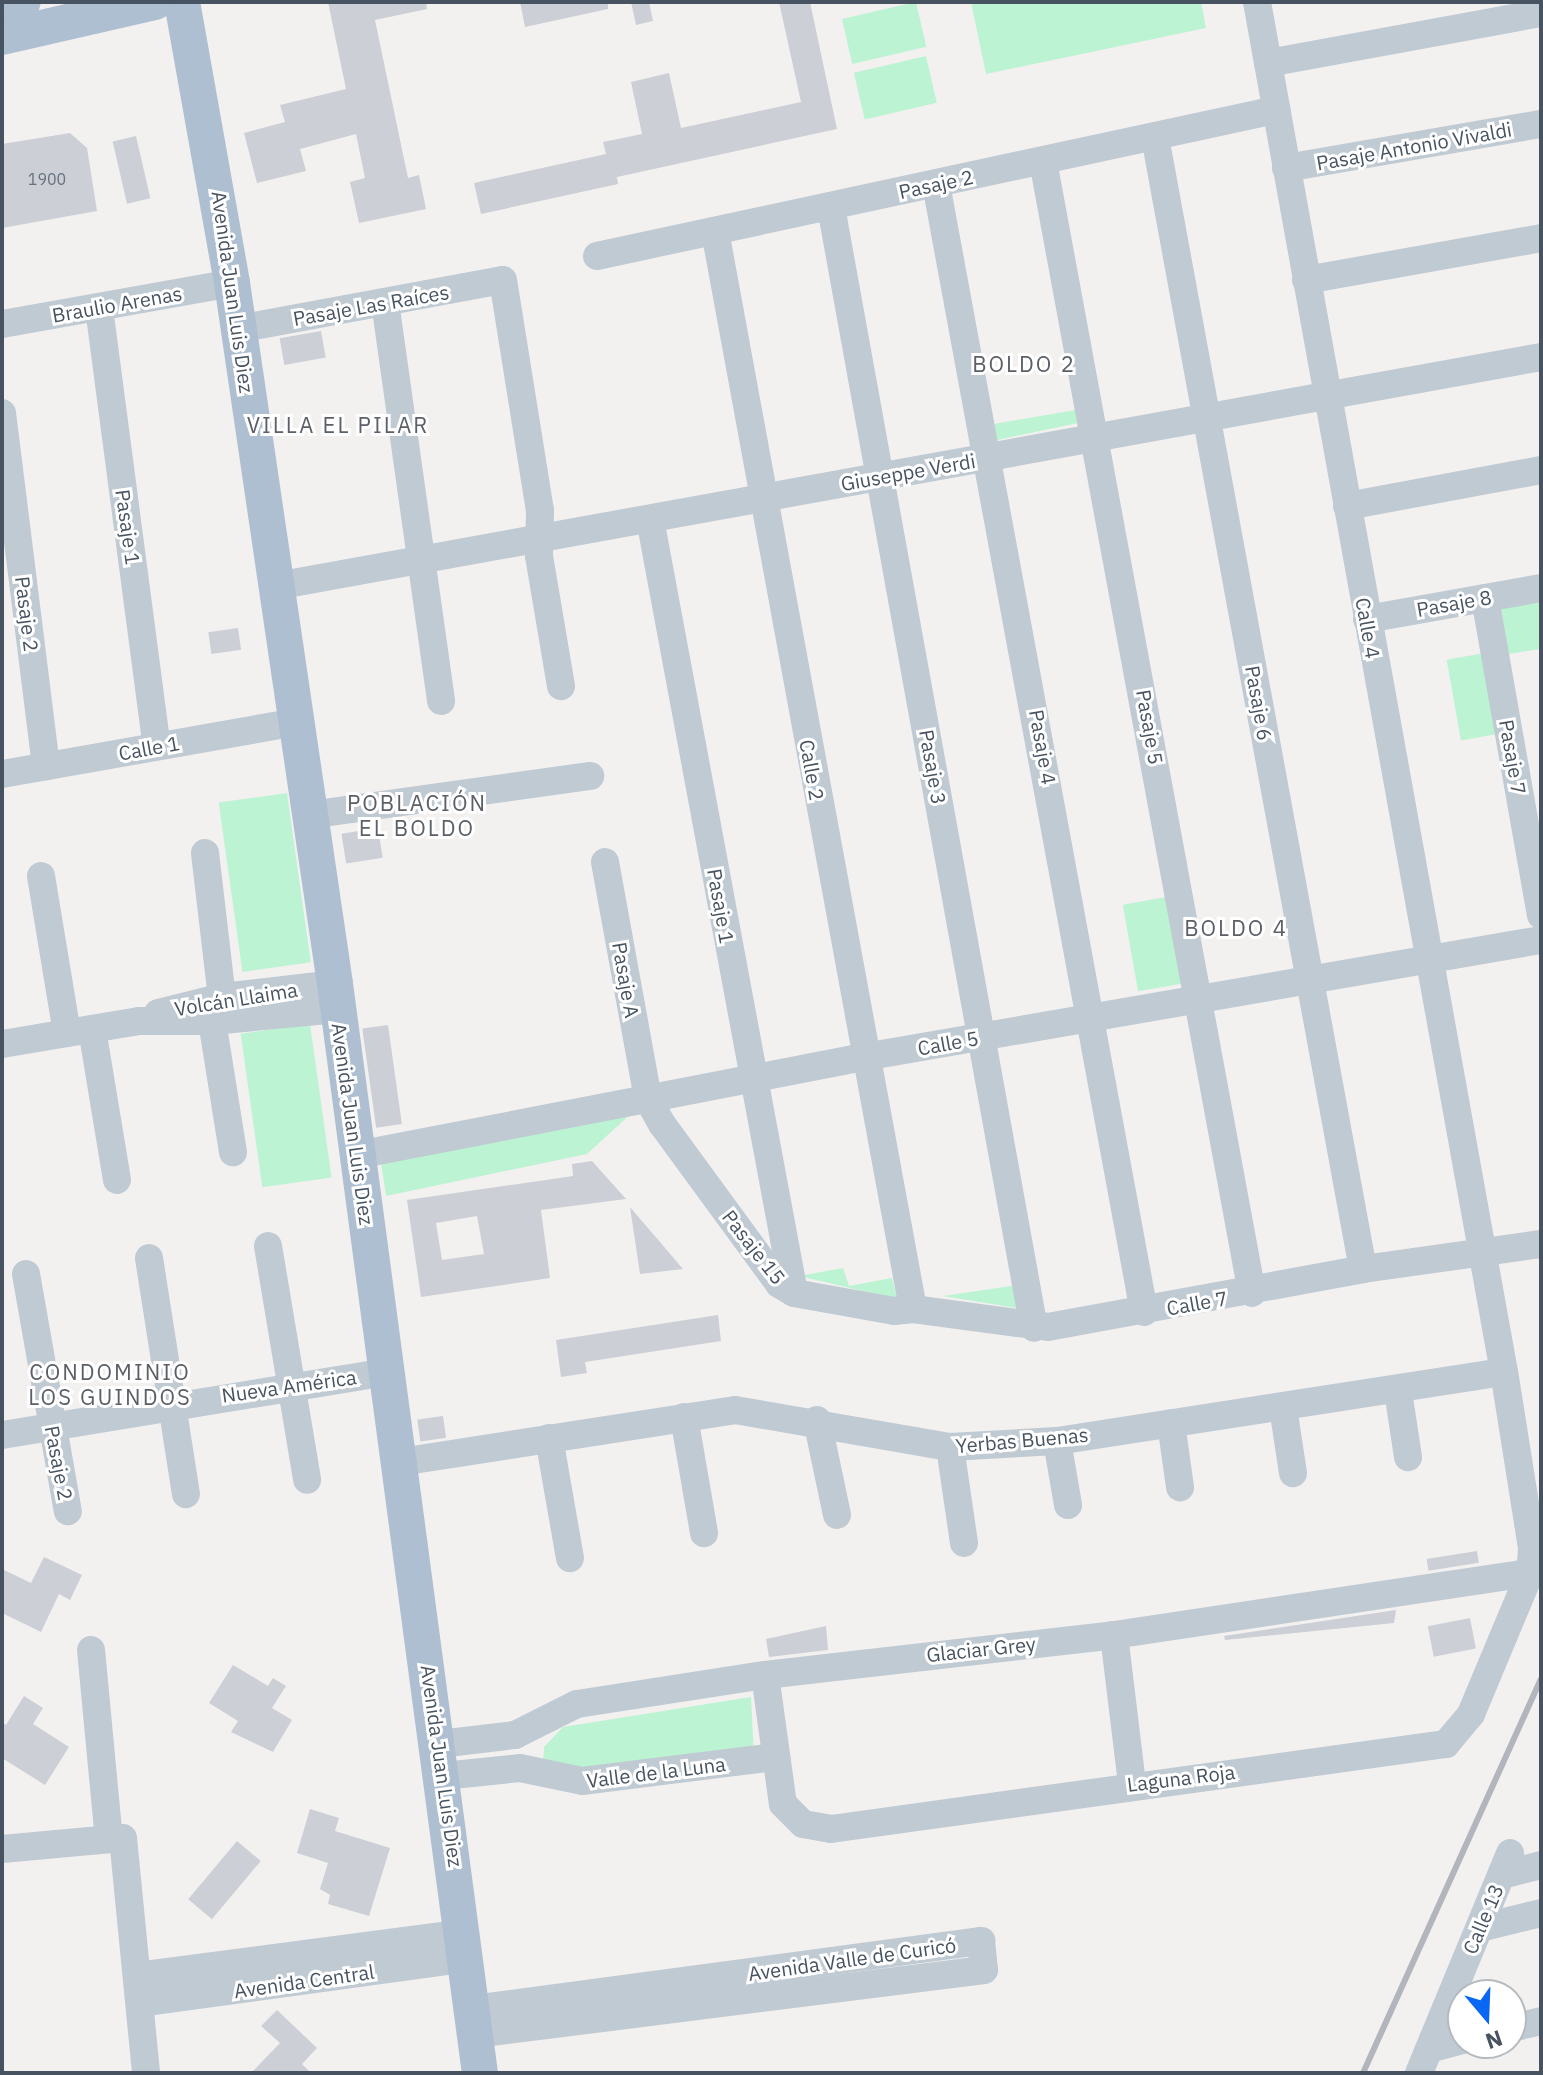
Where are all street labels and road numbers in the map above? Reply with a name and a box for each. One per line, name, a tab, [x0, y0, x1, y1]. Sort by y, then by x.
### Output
street label: Pasaje Antonio Vivaldi	[1314, 117, 1514, 175]
street label: Pasaje 2	[896, 164, 976, 204]
street label: Avenida Juan Luis Diez	[207, 189, 259, 395]
street label: Pasaje Las Raíces	[291, 279, 451, 331]
street label: Braulio Arenas	[50, 281, 184, 327]
street label: Giuseppe Verdi	[839, 448, 977, 496]
street label: Pasaje 1	[111, 488, 145, 566]
street label: Pasaje 2	[10, 575, 44, 653]
street label: Pasaje 8	[1415, 585, 1493, 621]
street label: Calle 4	[1351, 596, 1385, 660]
street label: Pasaje 6	[1241, 664, 1277, 742]
street label: Pasaje 5	[1132, 688, 1168, 766]
street label: Pasaje 4	[1025, 708, 1061, 786]
street label: Pasaje 7	[1495, 718, 1531, 796]
street label: Pasaje 3	[915, 728, 951, 806]
street label: Calle 1	[117, 731, 181, 765]
street label: Calle 2	[795, 738, 829, 802]
street label: Pasaje 1	[703, 867, 739, 945]
street label: Pasaje A	[608, 940, 644, 1020]
street label: Volcán Llaima	[173, 977, 299, 1021]
street label: Avenida Juan Luis Diez	[327, 1021, 379, 1227]
street label: Calle 5	[916, 1026, 980, 1060]
street label: Pasaje 15	[718, 1205, 790, 1289]
street label: Calle 7	[1165, 1286, 1229, 1320]
street label: Nueva América	[220, 1365, 358, 1407]
street label: Yerbas Buenas	[955, 1422, 1089, 1458]
street label: Pasaje 2	[40, 1424, 78, 1502]
street label: Glaciar Grey	[925, 1631, 1037, 1667]
street label: Avenida Juan Luis Diez	[416, 1663, 468, 1869]
street label: Valle de la Luna	[585, 1752, 727, 1792]
street label: Laguna Roja	[1126, 1759, 1236, 1797]
street label: Calle 13	[1458, 1880, 1508, 1958]
street label: Avenida Valle de Curicó	[746, 1933, 958, 1985]
street label: Avenida Central	[232, 1959, 376, 2003]

